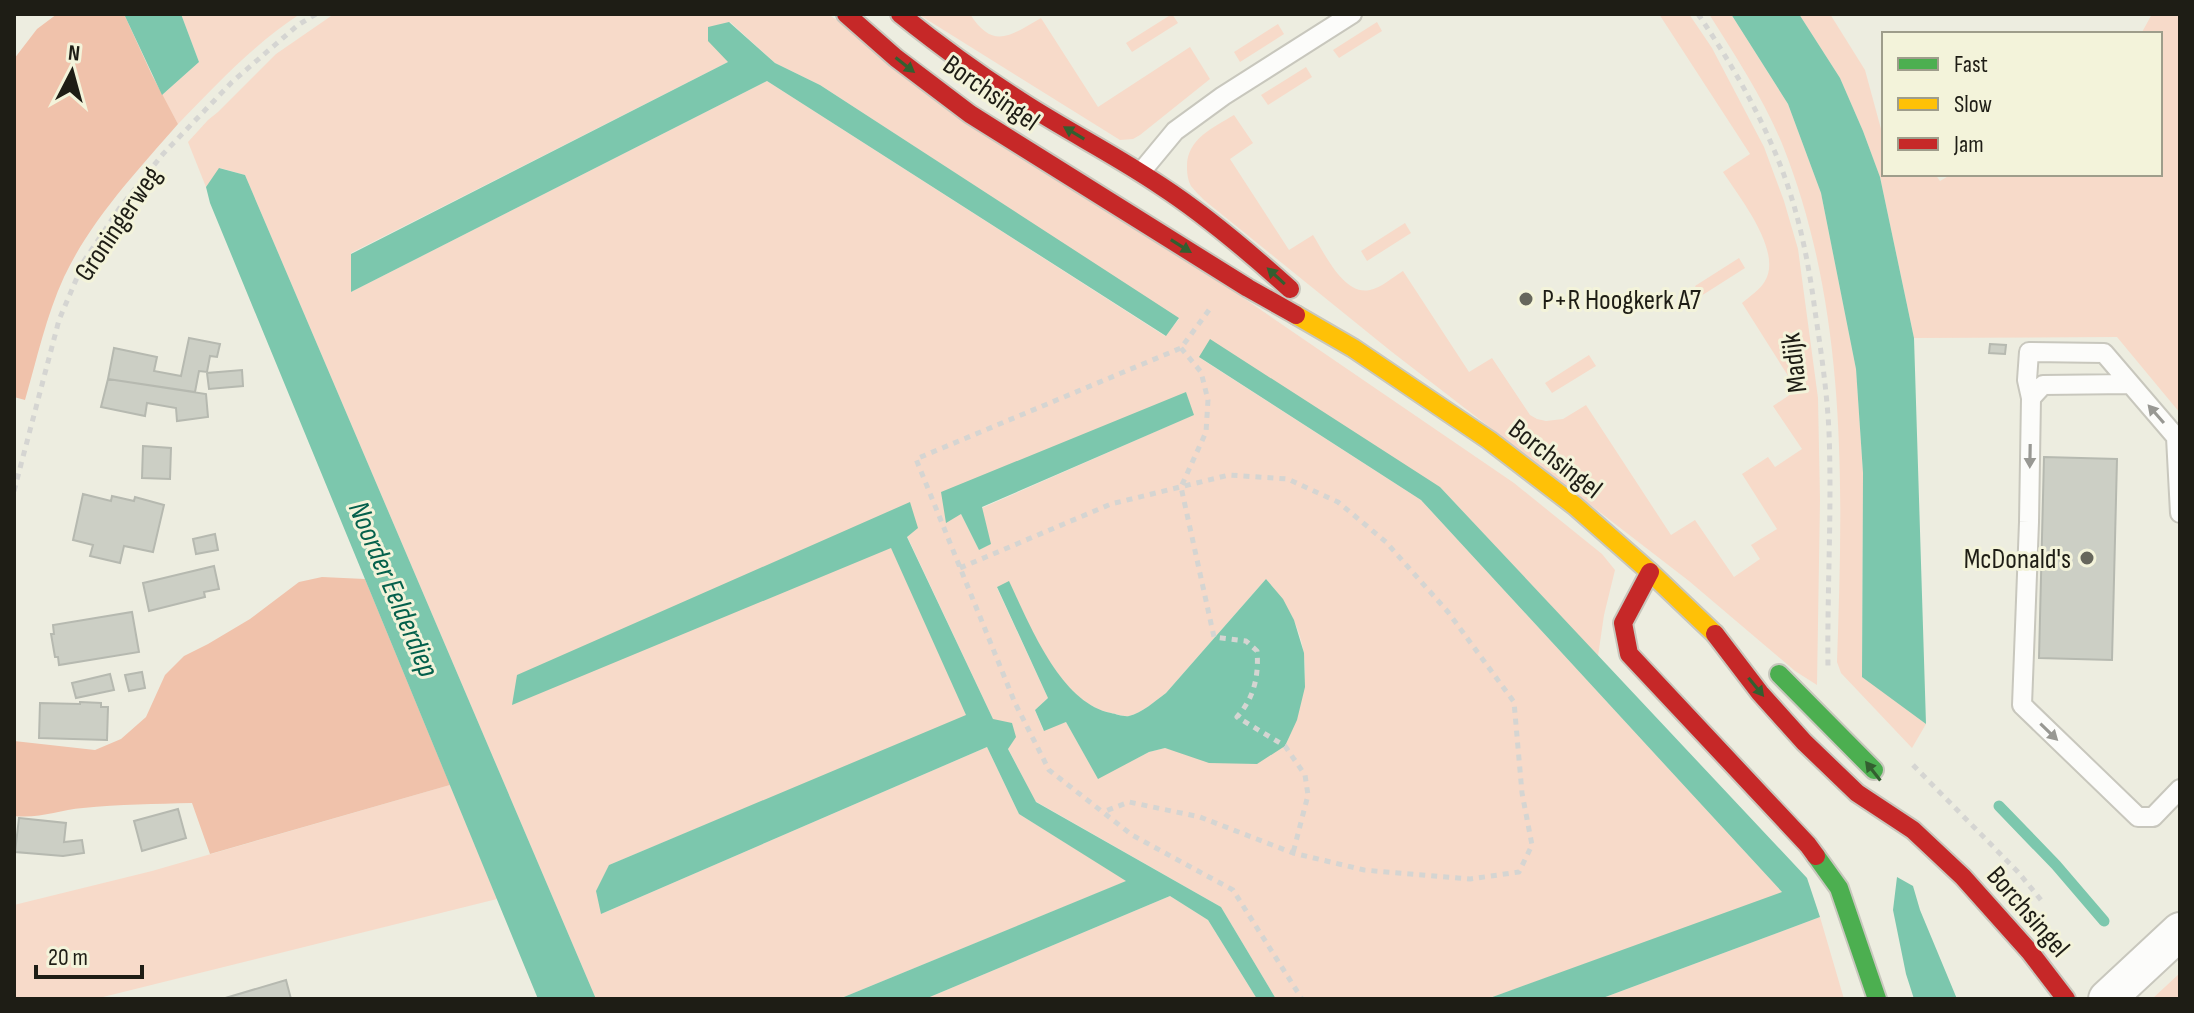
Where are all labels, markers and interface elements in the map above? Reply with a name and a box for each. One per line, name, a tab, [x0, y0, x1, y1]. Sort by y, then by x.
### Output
north arrow	[32, 32, 112, 112]
legend	[1882, 32, 2162, 176]
text: N	[67, 40, 81, 68]
street label: Borchsingel	[937, 48, 1046, 138]
text: Fast	[1954, 50, 1988, 79]
one-way arrow	[895, 56, 915, 73]
text: Slow	[1954, 90, 1992, 119]
one-way arrow	[1063, 126, 1085, 140]
text: Jam	[1953, 130, 1984, 159]
street label: Groningerweg	[68, 160, 169, 287]
one-way arrow	[1170, 239, 1192, 253]
one-way arrow	[1266, 267, 1285, 285]
place label: P+R Hoogkerk A7	[1542, 284, 1701, 317]
marker: P+R Hoogkerk A7	[1517, 290, 1535, 308]
street label: Madijk	[1774, 331, 1815, 395]
one-way arrow	[2148, 405, 2165, 425]
street label: Borchsingel	[1502, 412, 1608, 506]
one-way arrow	[2024, 444, 2036, 469]
water label: Noorder Eelderdiep	[340, 496, 446, 683]
place label: McDonald's	[1964, 543, 2071, 576]
marker: McDonald's	[2078, 549, 2096, 567]
one-way arrow	[1747, 677, 1764, 697]
one-way arrow	[2039, 722, 2058, 741]
one-way arrow	[1866, 761, 1882, 781]
street label: Borchsingel	[1979, 860, 2076, 964]
scale bar	[36, 929, 142, 979]
text: 20 m	[48, 943, 88, 972]

